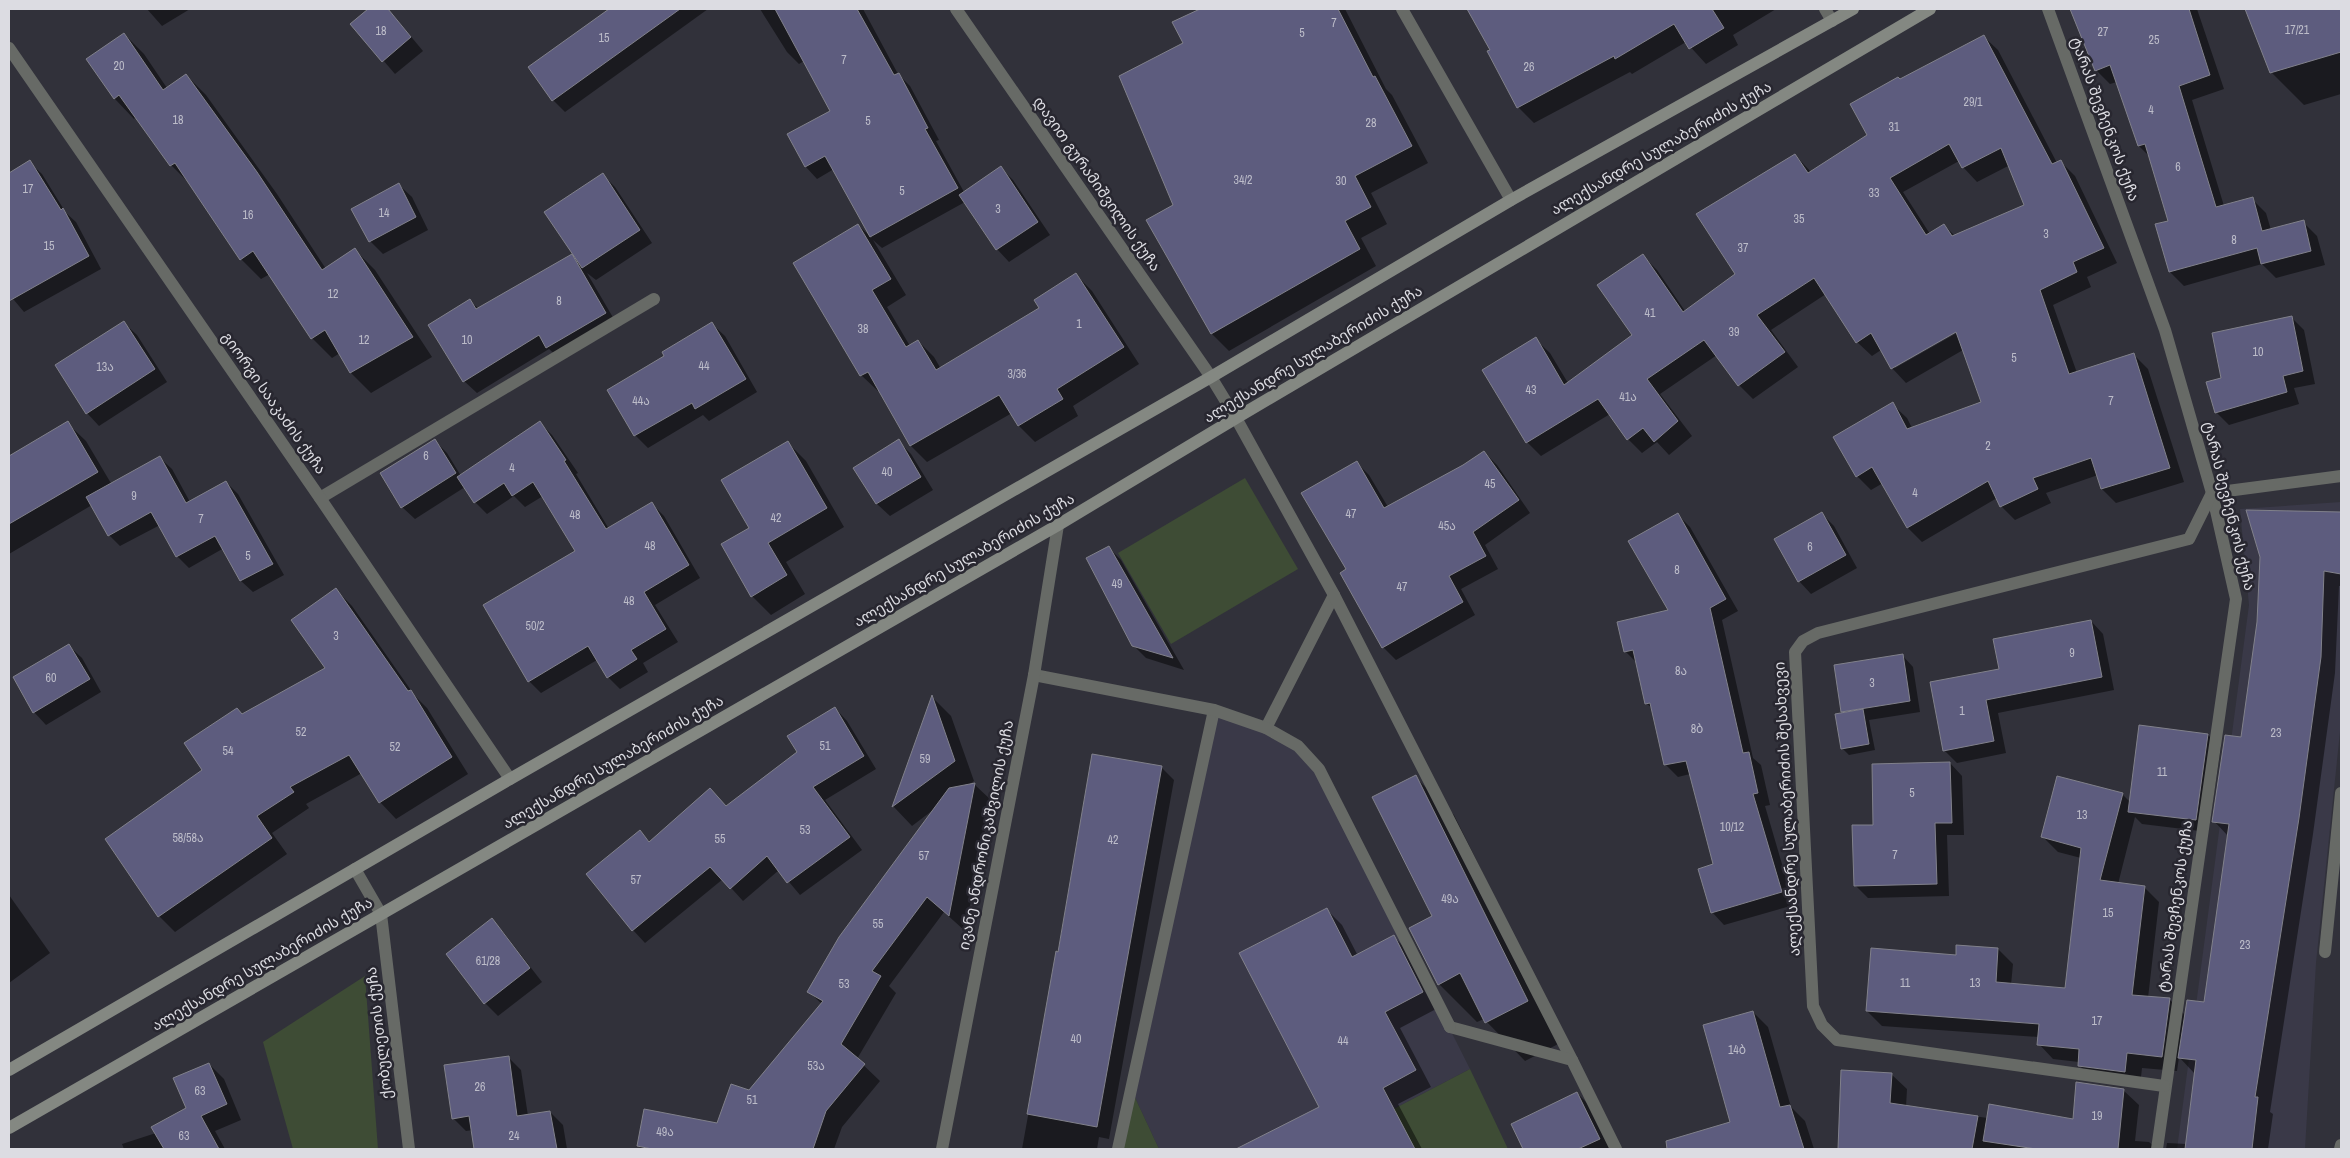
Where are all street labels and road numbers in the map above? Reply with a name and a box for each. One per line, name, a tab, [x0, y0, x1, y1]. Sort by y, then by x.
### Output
street label: ტარას შევჩენკოს ქუჩა	[2066, 34, 2145, 204]
street label: ალექსანდრე სულაბერიძის ქუჩა	[1546, 76, 1775, 220]
street label: დავით გურამიშვილის ქუჩა	[1029, 92, 1166, 275]
street label: ალექსანდრე სულაბერიძის ქუჩა	[1199, 280, 1426, 427]
street label: გიორგი სააკაძის ქუჩა	[217, 327, 332, 478]
street label: ტარას შევჩენკოს ქუჩა	[2198, 419, 2261, 593]
street label: ალექსანდრე სულაბერიძის ქუჩა	[849, 488, 1078, 632]
street label: ალექსანდრე სულაბერიძის შესახვევი	[1768, 661, 1805, 957]
street label: ალექსანდრე სულაბერიძის ქუჩა	[498, 690, 727, 834]
street label: ივანე ანდრონიკაშვილის ქუჩა	[953, 718, 1018, 952]
street label: ტარას შევჩენკოს ქუჩა	[2152, 819, 2197, 993]
street label: ალექსანდრე სულაბერიძის ქუჩა	[147, 892, 376, 1036]
street label: ქობულეთის ქუჩა	[360, 966, 397, 1100]

